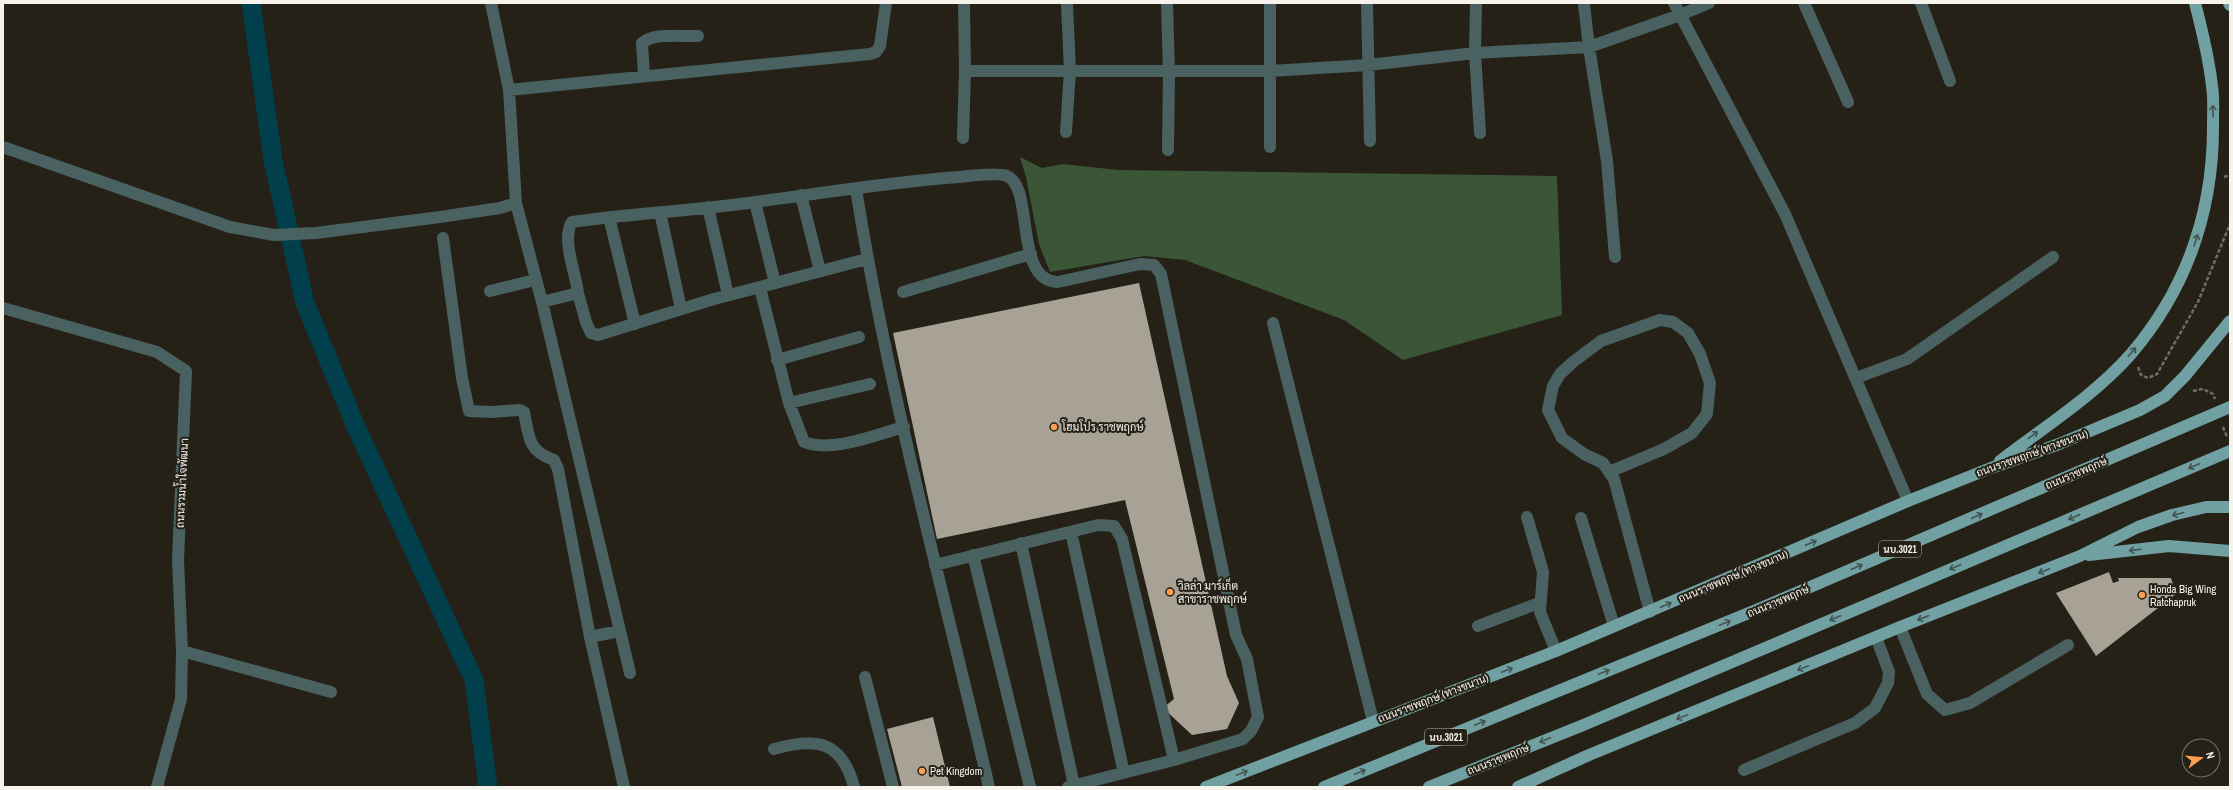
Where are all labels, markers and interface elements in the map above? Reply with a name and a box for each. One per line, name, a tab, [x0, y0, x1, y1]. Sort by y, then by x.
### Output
one-way arrow	[2209, 105, 2217, 118]
one-way arrow	[2193, 234, 2201, 246]
one-way arrow	[2127, 346, 2136, 357]
place label: โฮมโปร ราชพฤกษ์	[1061, 419, 1144, 434]
marker: โฮมโปร ราชพฤกษ์	[1049, 422, 1059, 432]
street label: ถนนราชพฤกษ์ (ทางขนาน)	[1974, 427, 2090, 479]
one-way arrow	[2027, 431, 2038, 440]
street label: ถนนรวมน้ำใจพัฒนา	[169, 437, 191, 528]
street label: ถนนราชพฤกษ์	[2043, 454, 2109, 492]
one-way arrow	[2189, 463, 2201, 470]
one-way arrow	[2172, 511, 2185, 518]
one-way arrow	[1970, 512, 1982, 519]
one-way arrow	[2069, 513, 2081, 521]
one-way arrow	[1805, 539, 1817, 546]
road number: นบ.3021	[1879, 541, 1921, 557]
one-way arrow	[2129, 546, 2142, 553]
street label: ถนนราชพฤกษ์ (ทางขนาน)	[1676, 547, 1790, 605]
one-way arrow	[1851, 563, 1863, 570]
one-way arrow	[1949, 564, 1961, 572]
one-way arrow	[2038, 567, 2050, 575]
place label: วิลล่า มาร์เก็ต สาขาราชพฤกษ์	[1178, 577, 1248, 606]
street label: ถนนราชพฤกษ์	[1745, 582, 1811, 620]
place label: Honda Big Wing Ratchapruk	[2150, 582, 2216, 609]
marker: วิลล่า มาร์เก็ต สาขาราชพฤกษ์	[1165, 587, 1175, 597]
marker: Honda Big Wing Ratchapruk	[2137, 590, 2147, 600]
one-way arrow	[1660, 601, 1672, 608]
one-way arrow	[1829, 615, 1841, 622]
one-way arrow	[1917, 615, 1929, 623]
one-way arrow	[1718, 619, 1730, 626]
one-way arrow	[1797, 664, 1809, 672]
one-way arrow	[1500, 665, 1512, 673]
one-way arrow	[1598, 668, 1610, 676]
street label: ถนนราชพฤกษ์ (ทางขนาน)	[1375, 669, 1490, 726]
one-way arrow	[1677, 714, 1689, 721]
one-way arrow	[1474, 719, 1486, 726]
road number: นบ.3021	[1425, 729, 1467, 745]
one-way arrow	[1540, 737, 1552, 745]
north arrow	[2181, 738, 2221, 778]
street label: ถนนราชพฤกษ์	[1464, 739, 1532, 778]
text: N	[2203, 750, 2218, 760]
place label: Pet Kingdom	[930, 764, 982, 778]
marker: Pet Kingdom	[917, 766, 927, 776]
one-way arrow	[1235, 768, 1247, 776]
one-way arrow	[1353, 768, 1365, 776]

